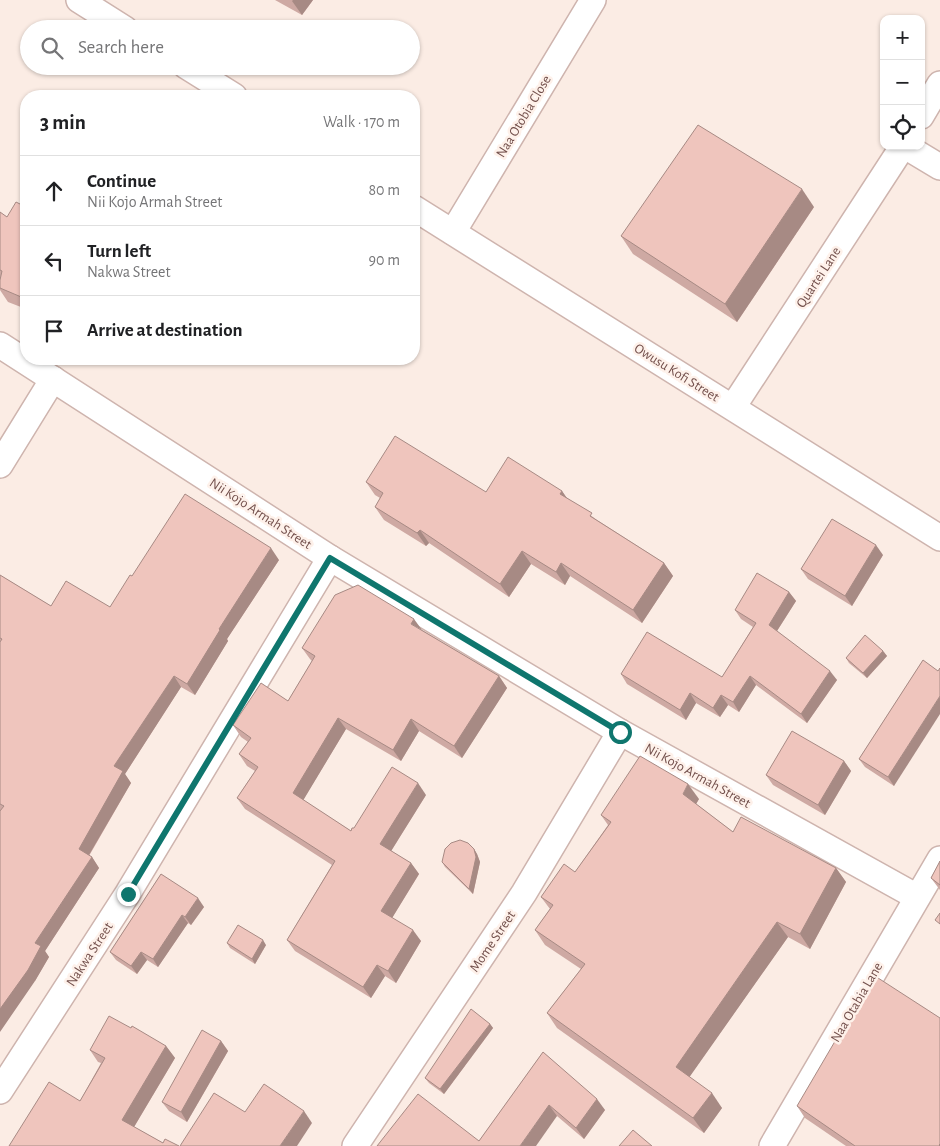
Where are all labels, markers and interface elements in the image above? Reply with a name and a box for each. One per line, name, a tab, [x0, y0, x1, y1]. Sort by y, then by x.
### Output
map controls	[880, 15, 925, 150]
button: +	[880, 15, 925, 60]
search box	[20, 20, 420, 75]
icon: search	[38, 34, 66, 62]
text: Search here	[78, 38, 164, 57]
button: −	[880, 60, 925, 105]
street label: Naa Otobia Close	[494, 73, 554, 160]
button: locate	[880, 105, 925, 150]
text: 3 min	[40, 112, 86, 133]
text: Walk · 170 m	[323, 114, 400, 130]
text: Continue	[87, 172, 156, 191]
icon: ahead	[40, 177, 68, 205]
text: 80 m	[369, 182, 400, 198]
text: Nii Kojo Armah Street	[87, 194, 222, 210]
text: Turn left	[87, 242, 151, 261]
street label: Quartei Lane	[794, 245, 844, 310]
icon: left	[40, 247, 68, 275]
text: 90 m	[369, 252, 400, 268]
text: Nakwa Street	[87, 264, 171, 280]
icon: arrive	[40, 317, 68, 345]
text: Arrive at destination	[87, 321, 243, 340]
street label: Owusu Kofi Street	[632, 341, 722, 405]
street label: Nii Kojo Armah Street	[207, 476, 314, 552]
route start	[609, 721, 632, 744]
street label: Nii Kojo Armah Street	[642, 741, 753, 811]
route end	[117, 883, 140, 906]
street label: Mome Street	[467, 908, 519, 975]
street label: Nakwa Street	[64, 920, 116, 989]
street label: Naa Otabia Lane	[828, 960, 885, 1045]

